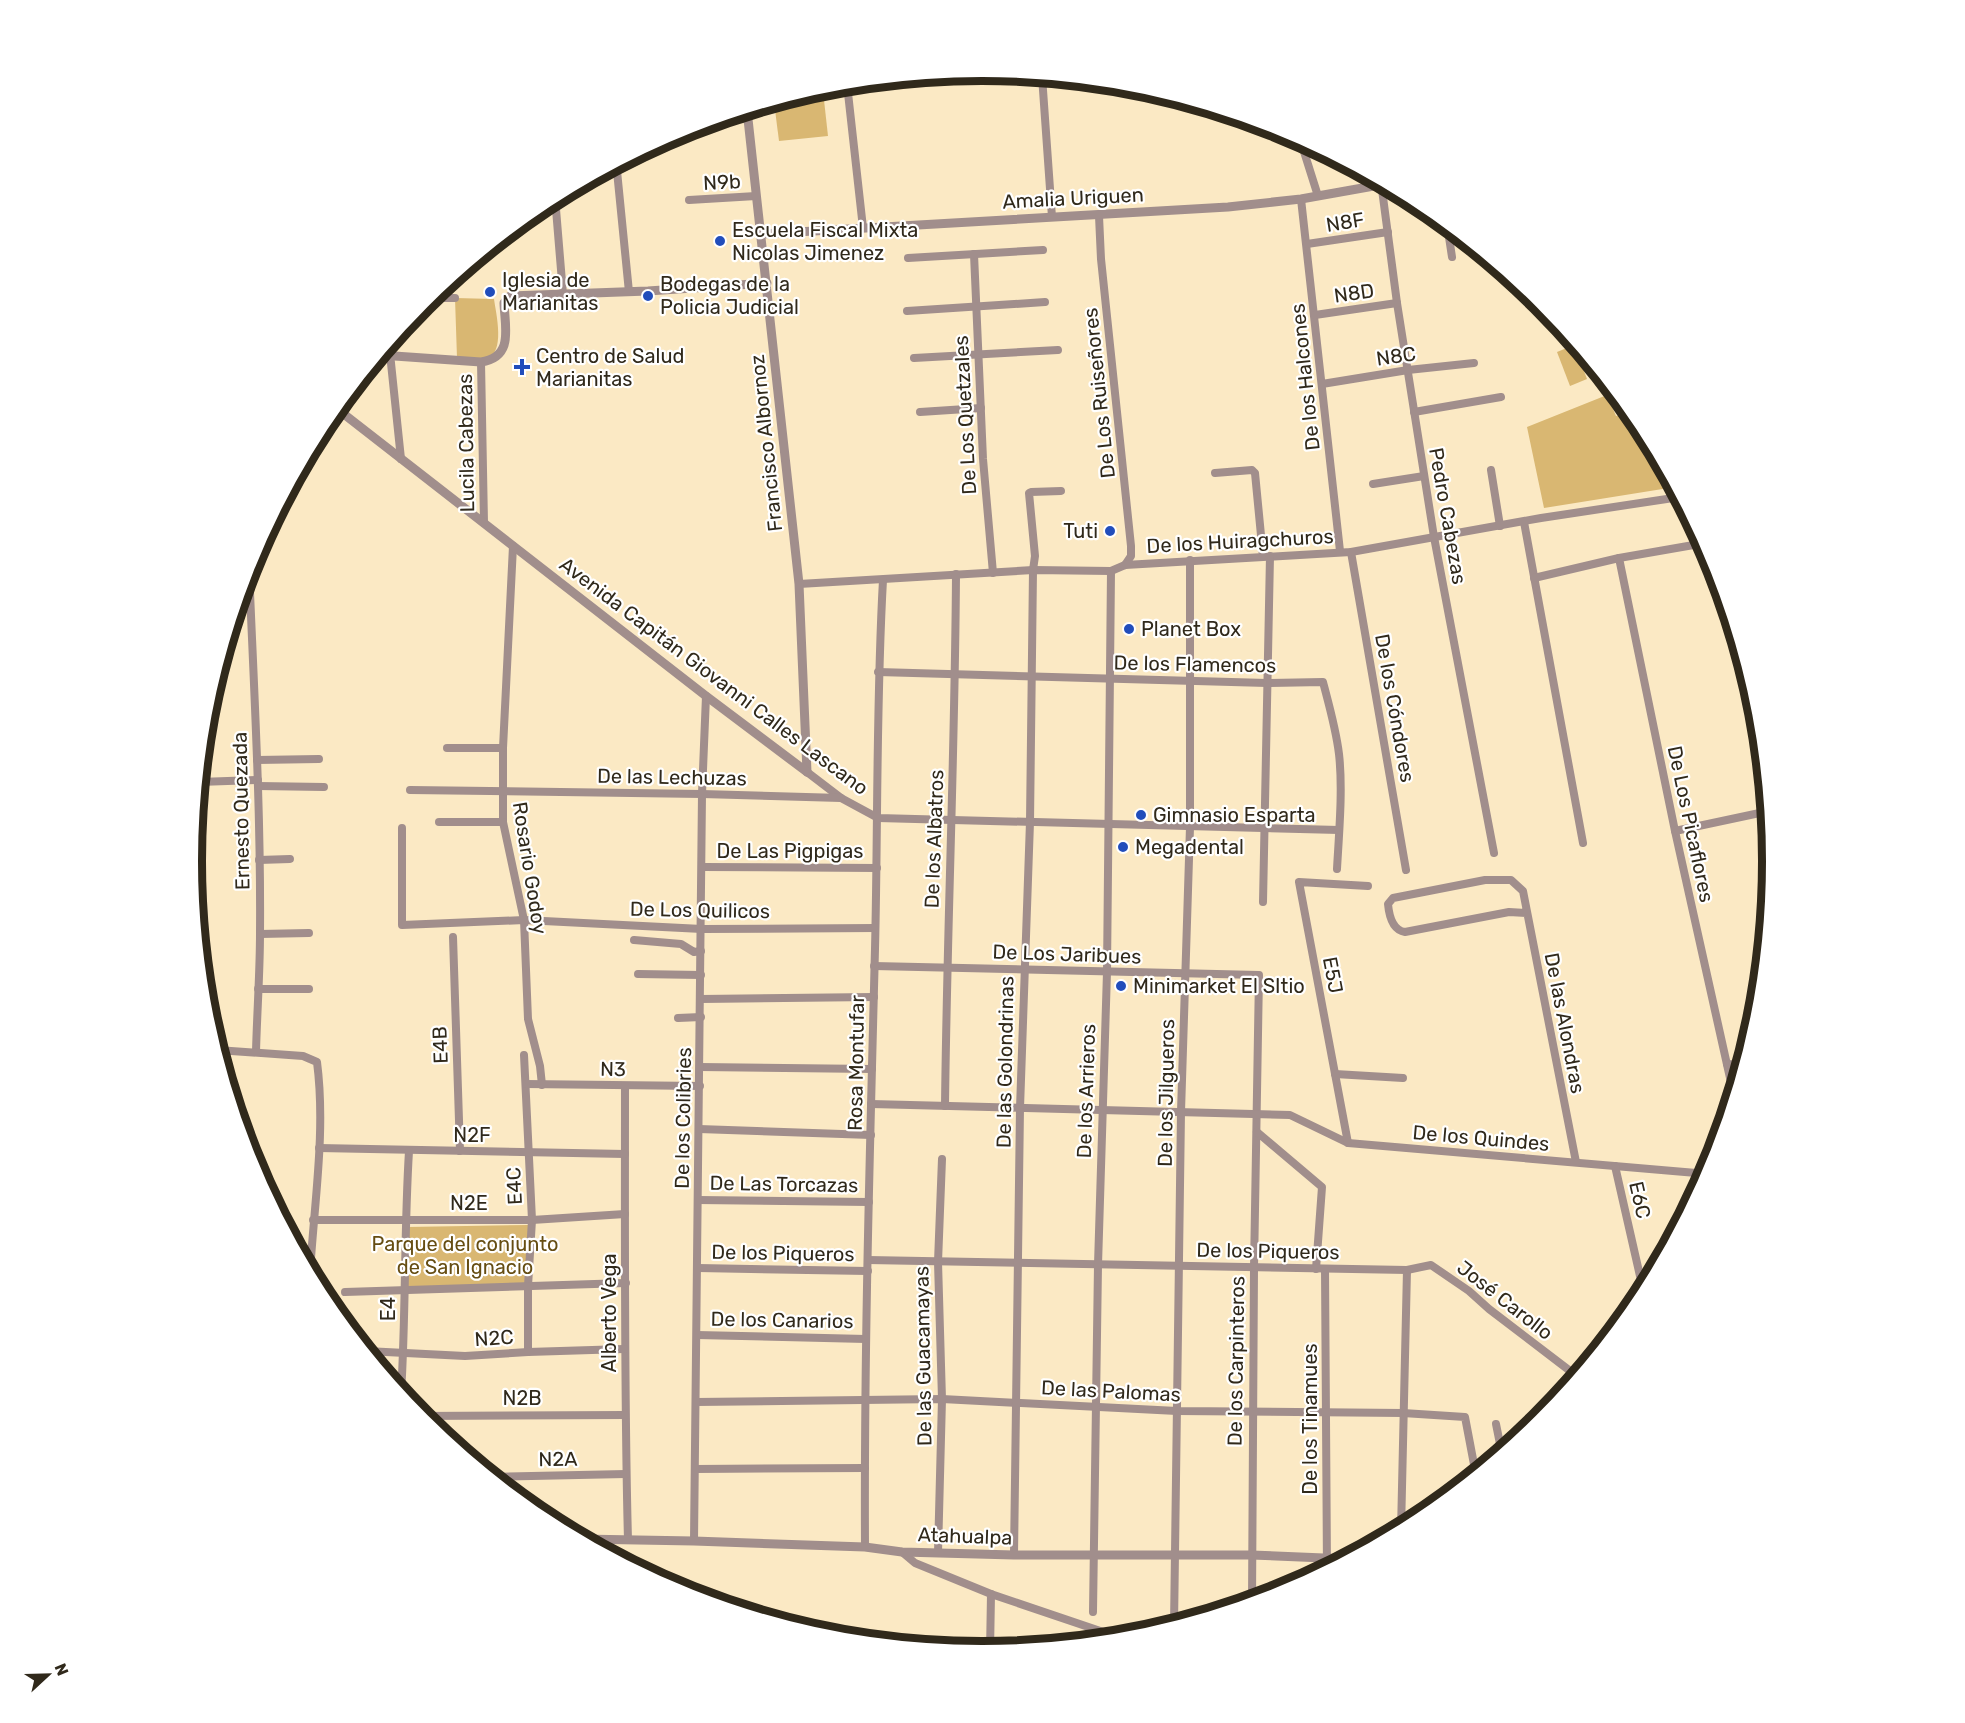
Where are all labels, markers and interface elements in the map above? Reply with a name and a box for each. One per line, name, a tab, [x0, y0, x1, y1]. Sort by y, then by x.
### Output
street label: N9b	[703, 169, 741, 195]
street label: Amalia Uriguen	[1002, 182, 1144, 214]
street label: N8F	[1324, 207, 1366, 237]
place label: Escuela Fiscal Mixta Nicolas Jimenez	[732, 218, 918, 265]
marker: Escuela Fiscal Mixta Nicolas Jimenez	[713, 234, 727, 248]
place label: Iglesia de Marianitas	[502, 268, 598, 315]
place label: Bodegas de la Policia Judicial	[660, 272, 799, 319]
street label: N8D	[1332, 278, 1376, 308]
marker: Iglesia de Marianitas	[483, 285, 497, 299]
marker: Bodegas de la Policia Judicial	[641, 289, 655, 303]
street label: De los Halcones	[1285, 302, 1325, 452]
street label: De Los Ruiseñores	[1078, 307, 1120, 479]
street label: De Los Quetzales	[949, 335, 981, 495]
street label: N8C	[1375, 341, 1417, 371]
place label: Centro de Salud Marianitas	[536, 344, 684, 391]
street label: Francisco Albornoz	[745, 353, 787, 533]
marker: Centro de Salud Marianitas	[513, 358, 531, 376]
street label: Lucila Cabezas	[453, 374, 479, 512]
street label: Pedro Cabezas	[1424, 446, 1472, 586]
place label: Tuti	[1063, 519, 1098, 543]
marker: Tuti	[1103, 524, 1117, 538]
street label: De los Huiragchuros	[1146, 524, 1334, 558]
street label: Avenida Capitán Giovanni Calles Lascano	[555, 552, 873, 800]
place label: Planet Box	[1141, 617, 1241, 641]
marker: Planet Box	[1122, 622, 1136, 636]
street label: De los Cóndores	[1370, 632, 1420, 784]
street label: De los Flamencos	[1113, 651, 1277, 677]
street label: Ernesto Quezada	[228, 732, 254, 890]
street label: De Los Picaflores	[1663, 744, 1719, 904]
street label: De las Lechuzas	[597, 764, 747, 790]
street label: De los Albatros	[920, 769, 948, 909]
street label: Rosario Godoy	[508, 800, 552, 936]
place label: Gimnasio Esparta	[1153, 803, 1316, 827]
marker: Gimnasio Esparta	[1134, 808, 1148, 822]
place label: Megadental	[1135, 835, 1244, 859]
street label: De Las Pigpigas	[717, 839, 863, 863]
marker: Megadental	[1116, 840, 1130, 854]
street label: De Los Quilicos	[630, 897, 770, 923]
street label: De Los Jaribues	[992, 939, 1142, 969]
street label: De las Alondras	[1540, 951, 1590, 1095]
street label: E5J	[1318, 955, 1348, 995]
place label: Minimarket El SItio	[1133, 974, 1305, 998]
street label: De las Golondrinas	[991, 976, 1019, 1148]
marker: Minimarket El SItio	[1114, 979, 1128, 993]
street label: Rosa Montufar	[843, 994, 869, 1131]
street label: De los Jilgueros	[1153, 1019, 1179, 1167]
street label: De los Arrieros	[1072, 1023, 1100, 1159]
street label: E4B	[427, 1026, 453, 1064]
street label: De los Colibries	[670, 1047, 696, 1189]
street label: N3	[600, 1057, 626, 1081]
street label: De los Quindes	[1412, 1120, 1550, 1156]
street label: N2F	[453, 1123, 491, 1147]
street label: E4C	[501, 1167, 527, 1205]
street label: De Las Torcazas	[709, 1171, 859, 1197]
street label: E6C	[1624, 1179, 1656, 1221]
street label: N2E	[450, 1191, 488, 1215]
park label: Parque del conjunto de San Ignacio	[371, 1232, 559, 1279]
street label: De los Piqueros	[1196, 1238, 1340, 1264]
street label: De los Piqueros	[711, 1240, 855, 1266]
street label: Alberto Vega	[597, 1254, 621, 1372]
street label: José Carollo	[1452, 1255, 1558, 1345]
street label: De las Guacamayas	[909, 1266, 937, 1446]
street label: De los Carpinteros	[1223, 1276, 1249, 1446]
street label: E4	[376, 1297, 400, 1321]
street label: De los Canarios	[710, 1307, 854, 1333]
street label: N2C	[474, 1325, 514, 1351]
street label: De los Tinamues	[1298, 1343, 1322, 1495]
street label: De las Palomas	[1040, 1375, 1182, 1407]
street label: N2B	[503, 1386, 542, 1410]
street label: N2A	[538, 1447, 578, 1471]
street label: Atahualpa	[917, 1522, 1013, 1550]
north arrow	[18, 1645, 78, 1705]
text: N	[50, 1661, 72, 1678]

